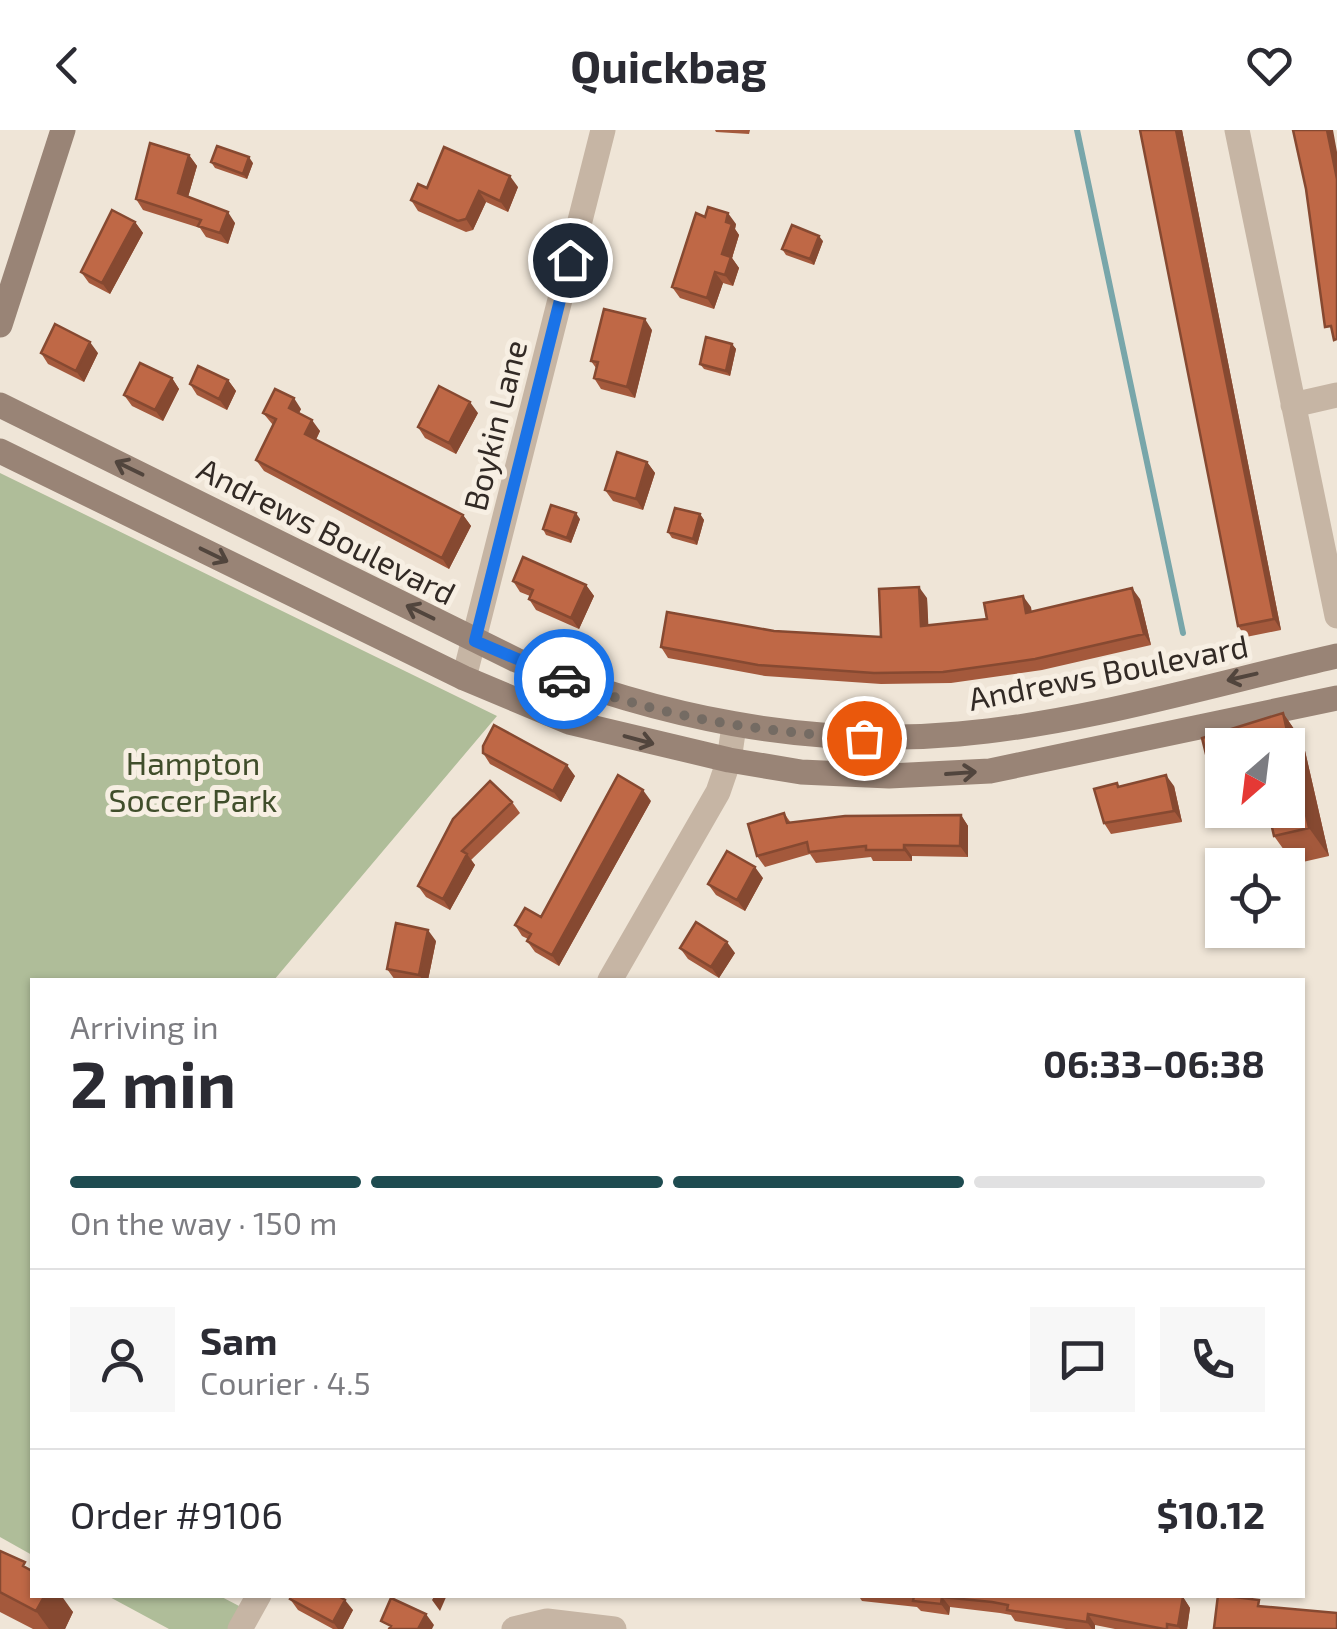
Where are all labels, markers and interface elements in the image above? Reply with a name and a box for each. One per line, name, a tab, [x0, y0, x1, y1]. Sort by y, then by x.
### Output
icon: back	[40, 38, 95, 93]
text: Quickbag	[570, 38, 767, 92]
icon: heart	[1242, 38, 1297, 93]
pin	[528, 218, 613, 303]
icon: home	[543, 233, 598, 288]
street label: Boykin Lane	[454, 336, 534, 514]
street label: Andrews Boulevard	[192, 449, 462, 611]
one-way arrow	[114, 458, 144, 477]
one-way arrow	[198, 546, 228, 565]
one-way arrow	[406, 602, 436, 621]
street label: Andrews Boulevard	[965, 625, 1251, 717]
courier	[514, 629, 614, 729]
icon: car	[537, 652, 592, 707]
one-way arrow	[1227, 669, 1259, 688]
pin	[822, 696, 907, 781]
icon: bag	[837, 711, 892, 766]
north arrow	[1205, 728, 1305, 828]
map controls	[1205, 728, 1305, 948]
one-way arrow	[623, 731, 654, 750]
park label: Hampton Soccer Park	[109, 743, 277, 818]
one-way arrow	[944, 764, 976, 783]
button: locate	[1205, 848, 1305, 948]
text: Arriving in	[70, 1007, 219, 1045]
text: 06:33–06:38	[1043, 1040, 1265, 1086]
text: 2 min	[70, 1043, 236, 1121]
text: On the way · 150 m	[70, 1203, 337, 1241]
button: person	[70, 1307, 175, 1412]
button: chat	[1030, 1307, 1135, 1412]
button: phone	[1160, 1307, 1265, 1412]
text: Sam	[200, 1317, 277, 1363]
text: Courier · 4.5	[200, 1363, 371, 1401]
text: Order #9106	[70, 1491, 283, 1537]
text: $10.12	[1156, 1491, 1265, 1537]

